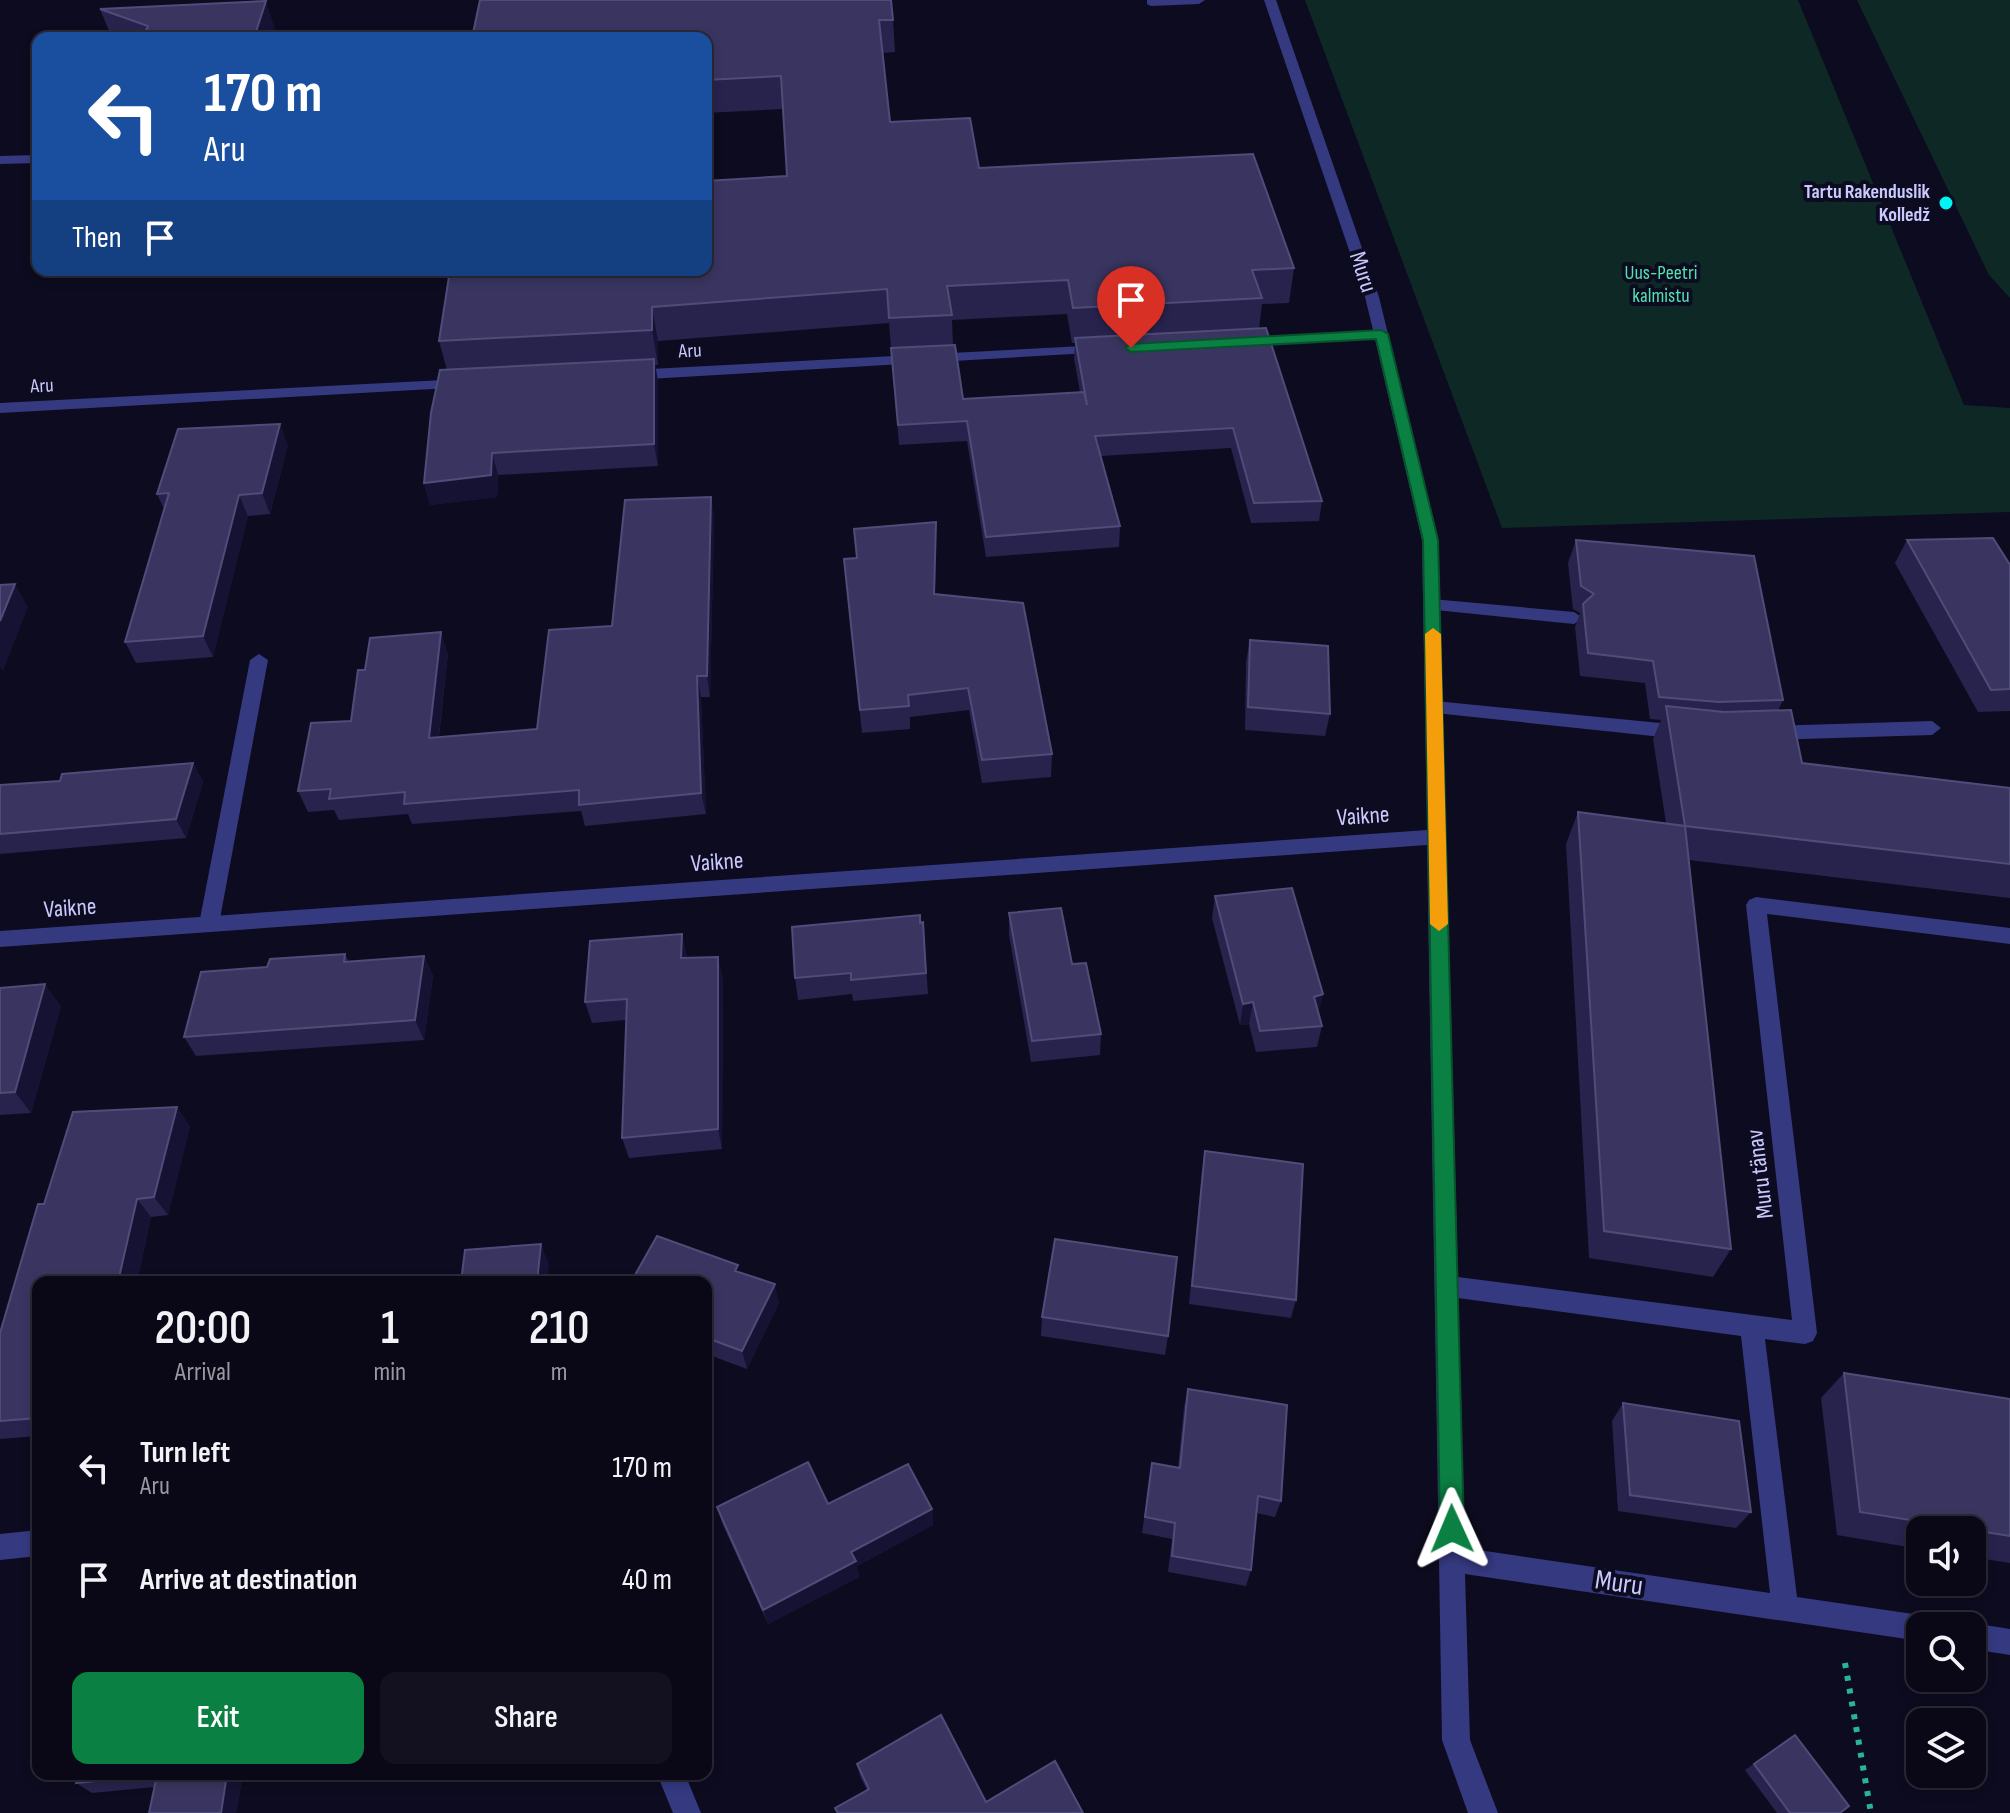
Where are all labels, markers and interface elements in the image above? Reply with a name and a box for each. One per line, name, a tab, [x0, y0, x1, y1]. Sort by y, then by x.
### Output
text: 170 m	[204, 61, 322, 128]
icon: left	[72, 64, 176, 168]
text: Aru	[204, 129, 245, 172]
place label: Tartu Rakenduslik Kolledž	[1804, 180, 1931, 227]
marker: Tartu Rakenduslik Kolledž	[1937, 194, 1955, 212]
icon: arrive	[138, 216, 182, 260]
text: Then	[72, 220, 122, 256]
street label: Muru	[1343, 248, 1383, 296]
park label: Uus-Peetri kalmistu	[1625, 261, 1697, 308]
pin	[1097, 266, 1165, 348]
icon: arrive	[1109, 278, 1153, 322]
street label: Aru	[677, 338, 702, 364]
street label: Aru	[29, 373, 54, 399]
street label: Vaikne	[1336, 800, 1390, 832]
street label: Vaikne	[690, 846, 744, 878]
street label: Vaikne	[43, 892, 97, 924]
street label: Muru tänav	[1740, 1128, 1780, 1220]
text: 20:00	[154, 1300, 251, 1357]
text: 1	[381, 1300, 399, 1357]
text: 210	[529, 1300, 590, 1357]
text: Arrival	[175, 1357, 231, 1388]
text: min	[374, 1357, 406, 1388]
text: m	[551, 1357, 567, 1388]
text: Turn left	[140, 1435, 230, 1471]
icon: left	[72, 1446, 116, 1490]
text: 170 m	[612, 1450, 672, 1486]
text: Aru	[140, 1471, 170, 1502]
position arrow	[1410, 1487, 1494, 1571]
map controls	[1906, 1516, 1986, 1788]
button: sound	[1906, 1516, 1986, 1596]
icon: arrive	[72, 1558, 116, 1602]
text: Arrive at destination	[140, 1562, 357, 1598]
text: 40 m	[622, 1562, 672, 1598]
street label: Muru	[1593, 1563, 1645, 1603]
button: search	[1906, 1612, 1986, 1692]
button: Exit	[72, 1672, 364, 1764]
button: Share	[380, 1672, 672, 1764]
button: layers	[1906, 1708, 1986, 1788]

